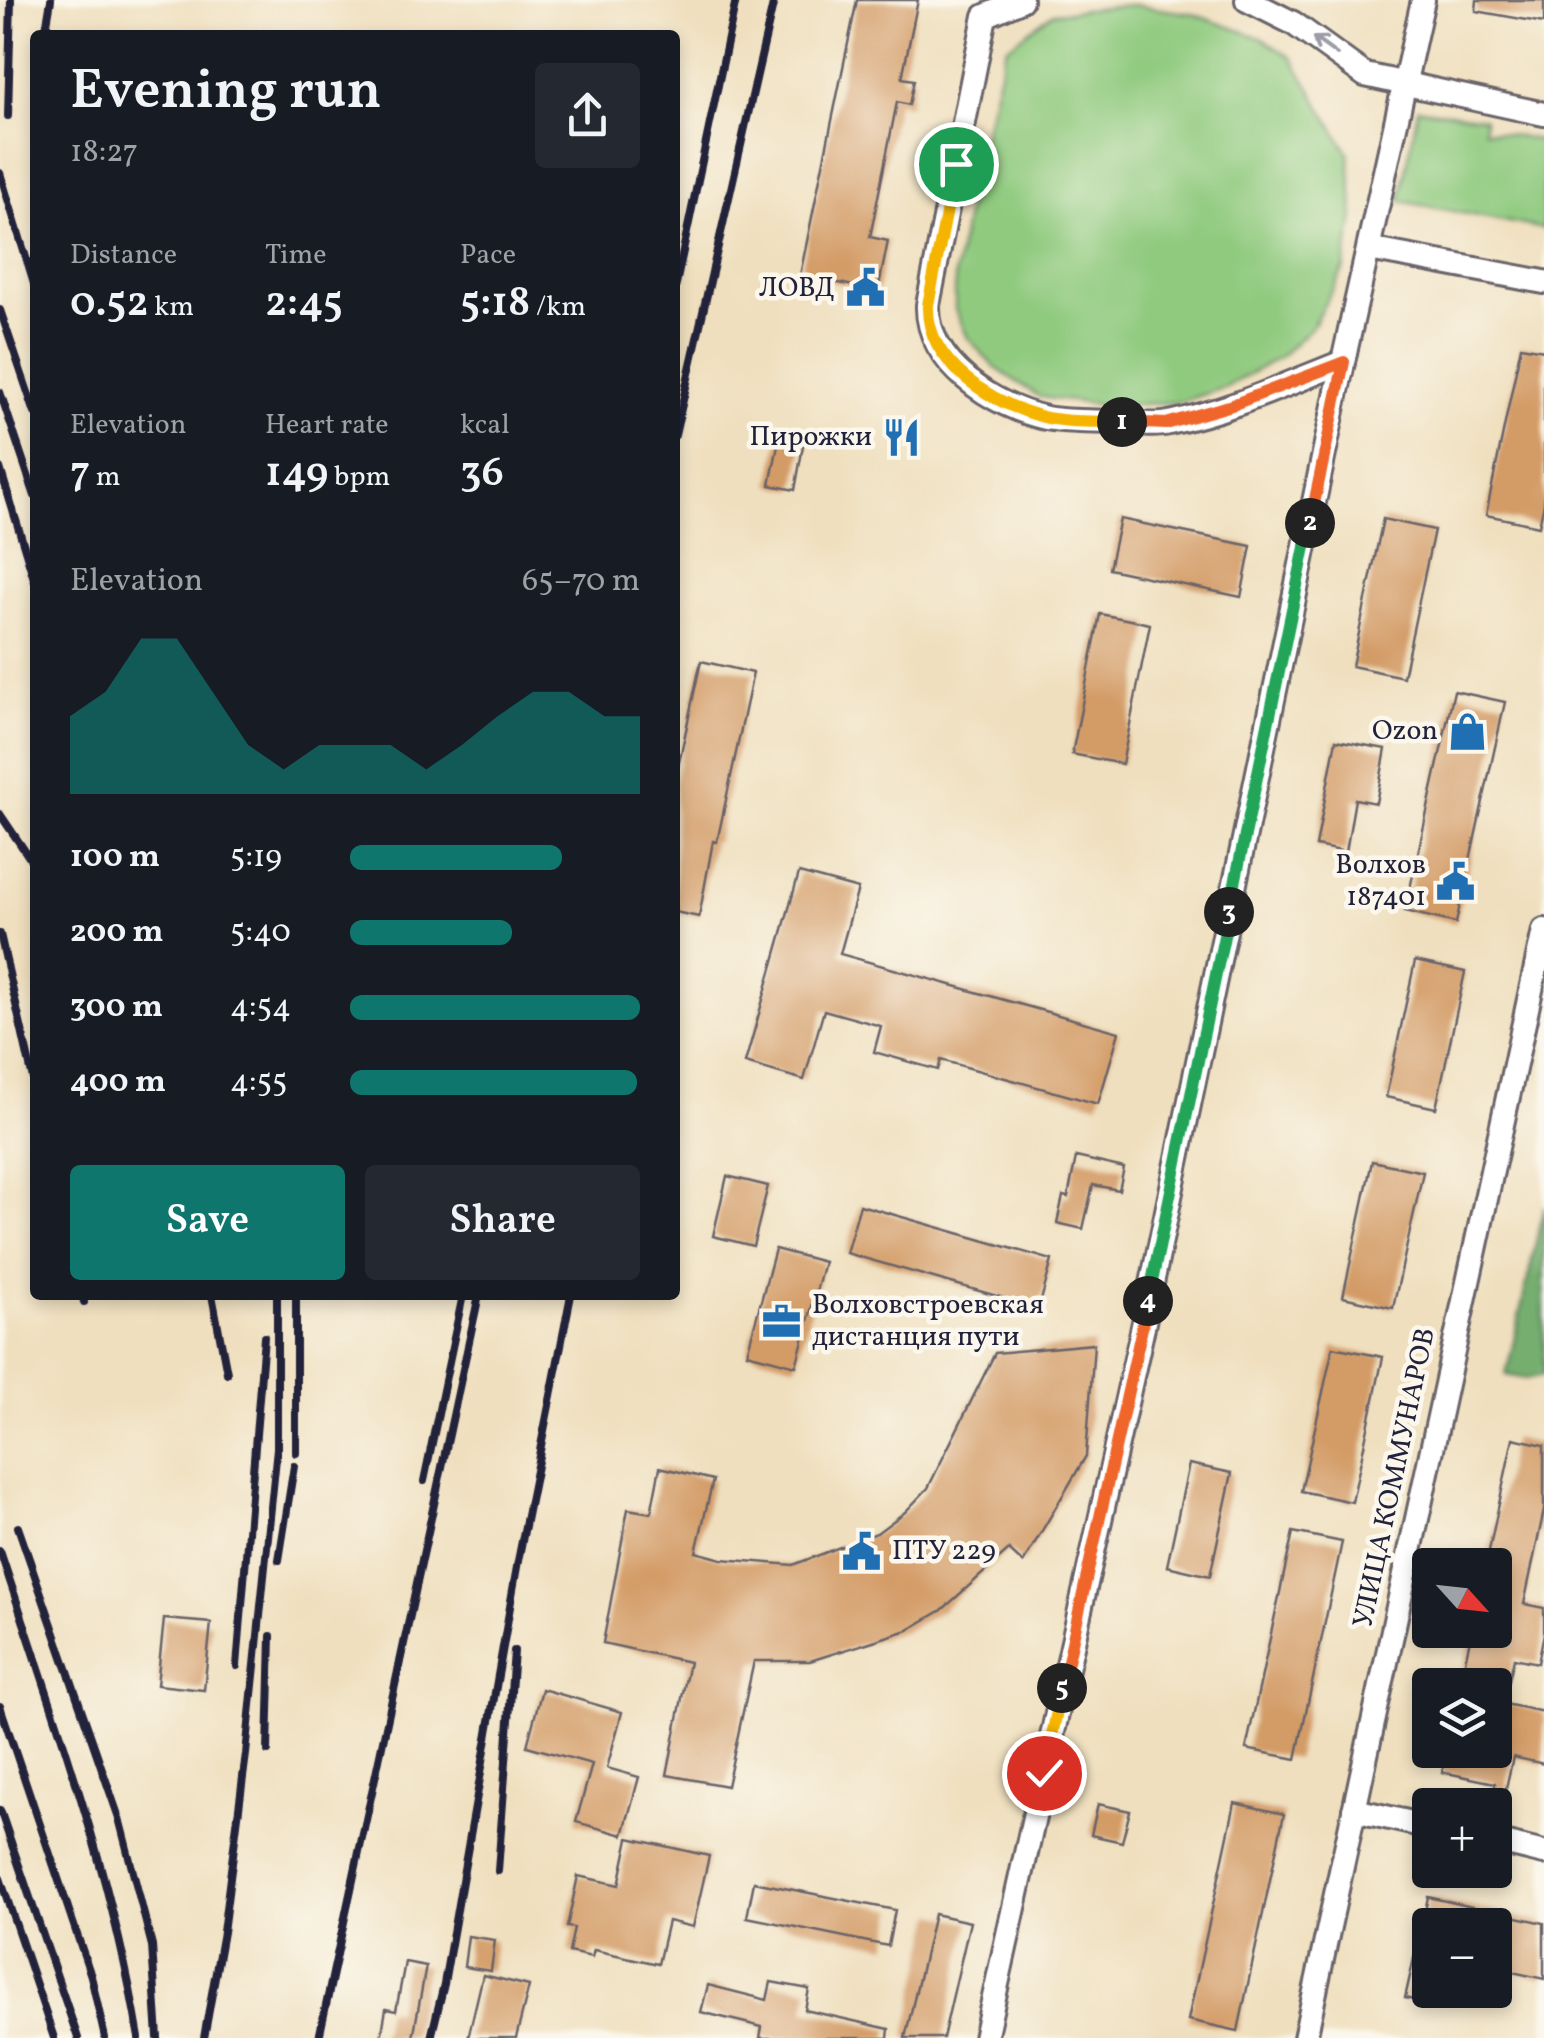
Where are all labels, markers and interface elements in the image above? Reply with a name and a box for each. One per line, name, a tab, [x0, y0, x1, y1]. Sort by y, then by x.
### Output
one-way arrow	[1312, 35, 1339, 56]
text: Evening run	[70, 55, 382, 131]
button: share	[535, 63, 640, 168]
pin	[914, 122, 999, 207]
text: 18:27	[70, 131, 138, 175]
icon: arrive	[929, 137, 984, 192]
text: Distance	[70, 236, 177, 275]
text: Time	[265, 236, 326, 275]
text: Pace	[460, 236, 516, 275]
public building icon: ЛОВД	[844, 267, 886, 309]
place label: ЛОВД	[759, 269, 835, 308]
text: 0.52	[70, 275, 148, 334]
text: 2:45	[265, 275, 343, 334]
text: 5:18	[460, 275, 530, 334]
text: km	[148, 288, 194, 327]
text: /km	[530, 288, 586, 327]
pin: 1	[1097, 397, 1147, 447]
text: 1	[1116, 402, 1128, 441]
text: Elevation	[70, 406, 186, 445]
text: Heart rate	[265, 406, 389, 445]
text: kcal	[460, 406, 510, 445]
restaurant icon: Пирожки	[881, 416, 923, 458]
place label: Пирожки	[750, 418, 872, 457]
text: 7	[70, 445, 90, 504]
text: 149	[265, 445, 329, 504]
text: 36	[460, 445, 504, 504]
text: m	[90, 458, 121, 497]
text: bpm	[329, 458, 390, 497]
pin: 2	[1285, 498, 1335, 548]
text: 2	[1303, 503, 1317, 542]
text: Elevation	[70, 560, 203, 604]
text: 65–70 m	[522, 560, 640, 604]
shop icon: Ozon	[1447, 710, 1489, 752]
place label: Ozon	[1372, 712, 1438, 751]
text: 100 m	[70, 836, 160, 880]
text: 5:19	[230, 836, 282, 880]
place label: Волхов 187401	[1335, 846, 1426, 917]
public building icon: Волхов 187401	[1435, 860, 1477, 902]
pin: 3	[1204, 887, 1254, 937]
text: 3	[1222, 892, 1236, 931]
text: 200 m	[70, 911, 164, 955]
text: 5:40	[230, 911, 291, 955]
text: 300 m	[70, 986, 163, 1030]
text: 4:54	[230, 986, 291, 1030]
text: 400 m	[70, 1061, 166, 1105]
text: 4:55	[230, 1061, 287, 1105]
button: Save	[70, 1165, 345, 1280]
button: Share	[365, 1165, 640, 1280]
pin: 4	[1123, 1276, 1173, 1326]
text: 4	[1140, 1281, 1156, 1320]
place label: Волховстроевская дистанция пути	[812, 1286, 1044, 1357]
office icon: Волховстроевская дистанция пути	[761, 1300, 803, 1342]
street label: УЛИЦА КОММУНАРОВ	[1344, 1324, 1446, 1632]
public building icon: ПТУ 229	[841, 1530, 883, 1572]
place label: ПТУ 229	[892, 1532, 996, 1571]
north arrow	[1412, 1548, 1512, 1648]
map controls	[1412, 1548, 1512, 2008]
pin: 5	[1037, 1663, 1087, 1713]
text: 5	[1055, 1668, 1069, 1707]
button: layers	[1412, 1668, 1512, 1768]
pin	[1002, 1731, 1087, 1816]
icon: check	[1017, 1746, 1072, 1801]
button: +	[1412, 1788, 1512, 1888]
button: −	[1412, 1908, 1512, 2008]

